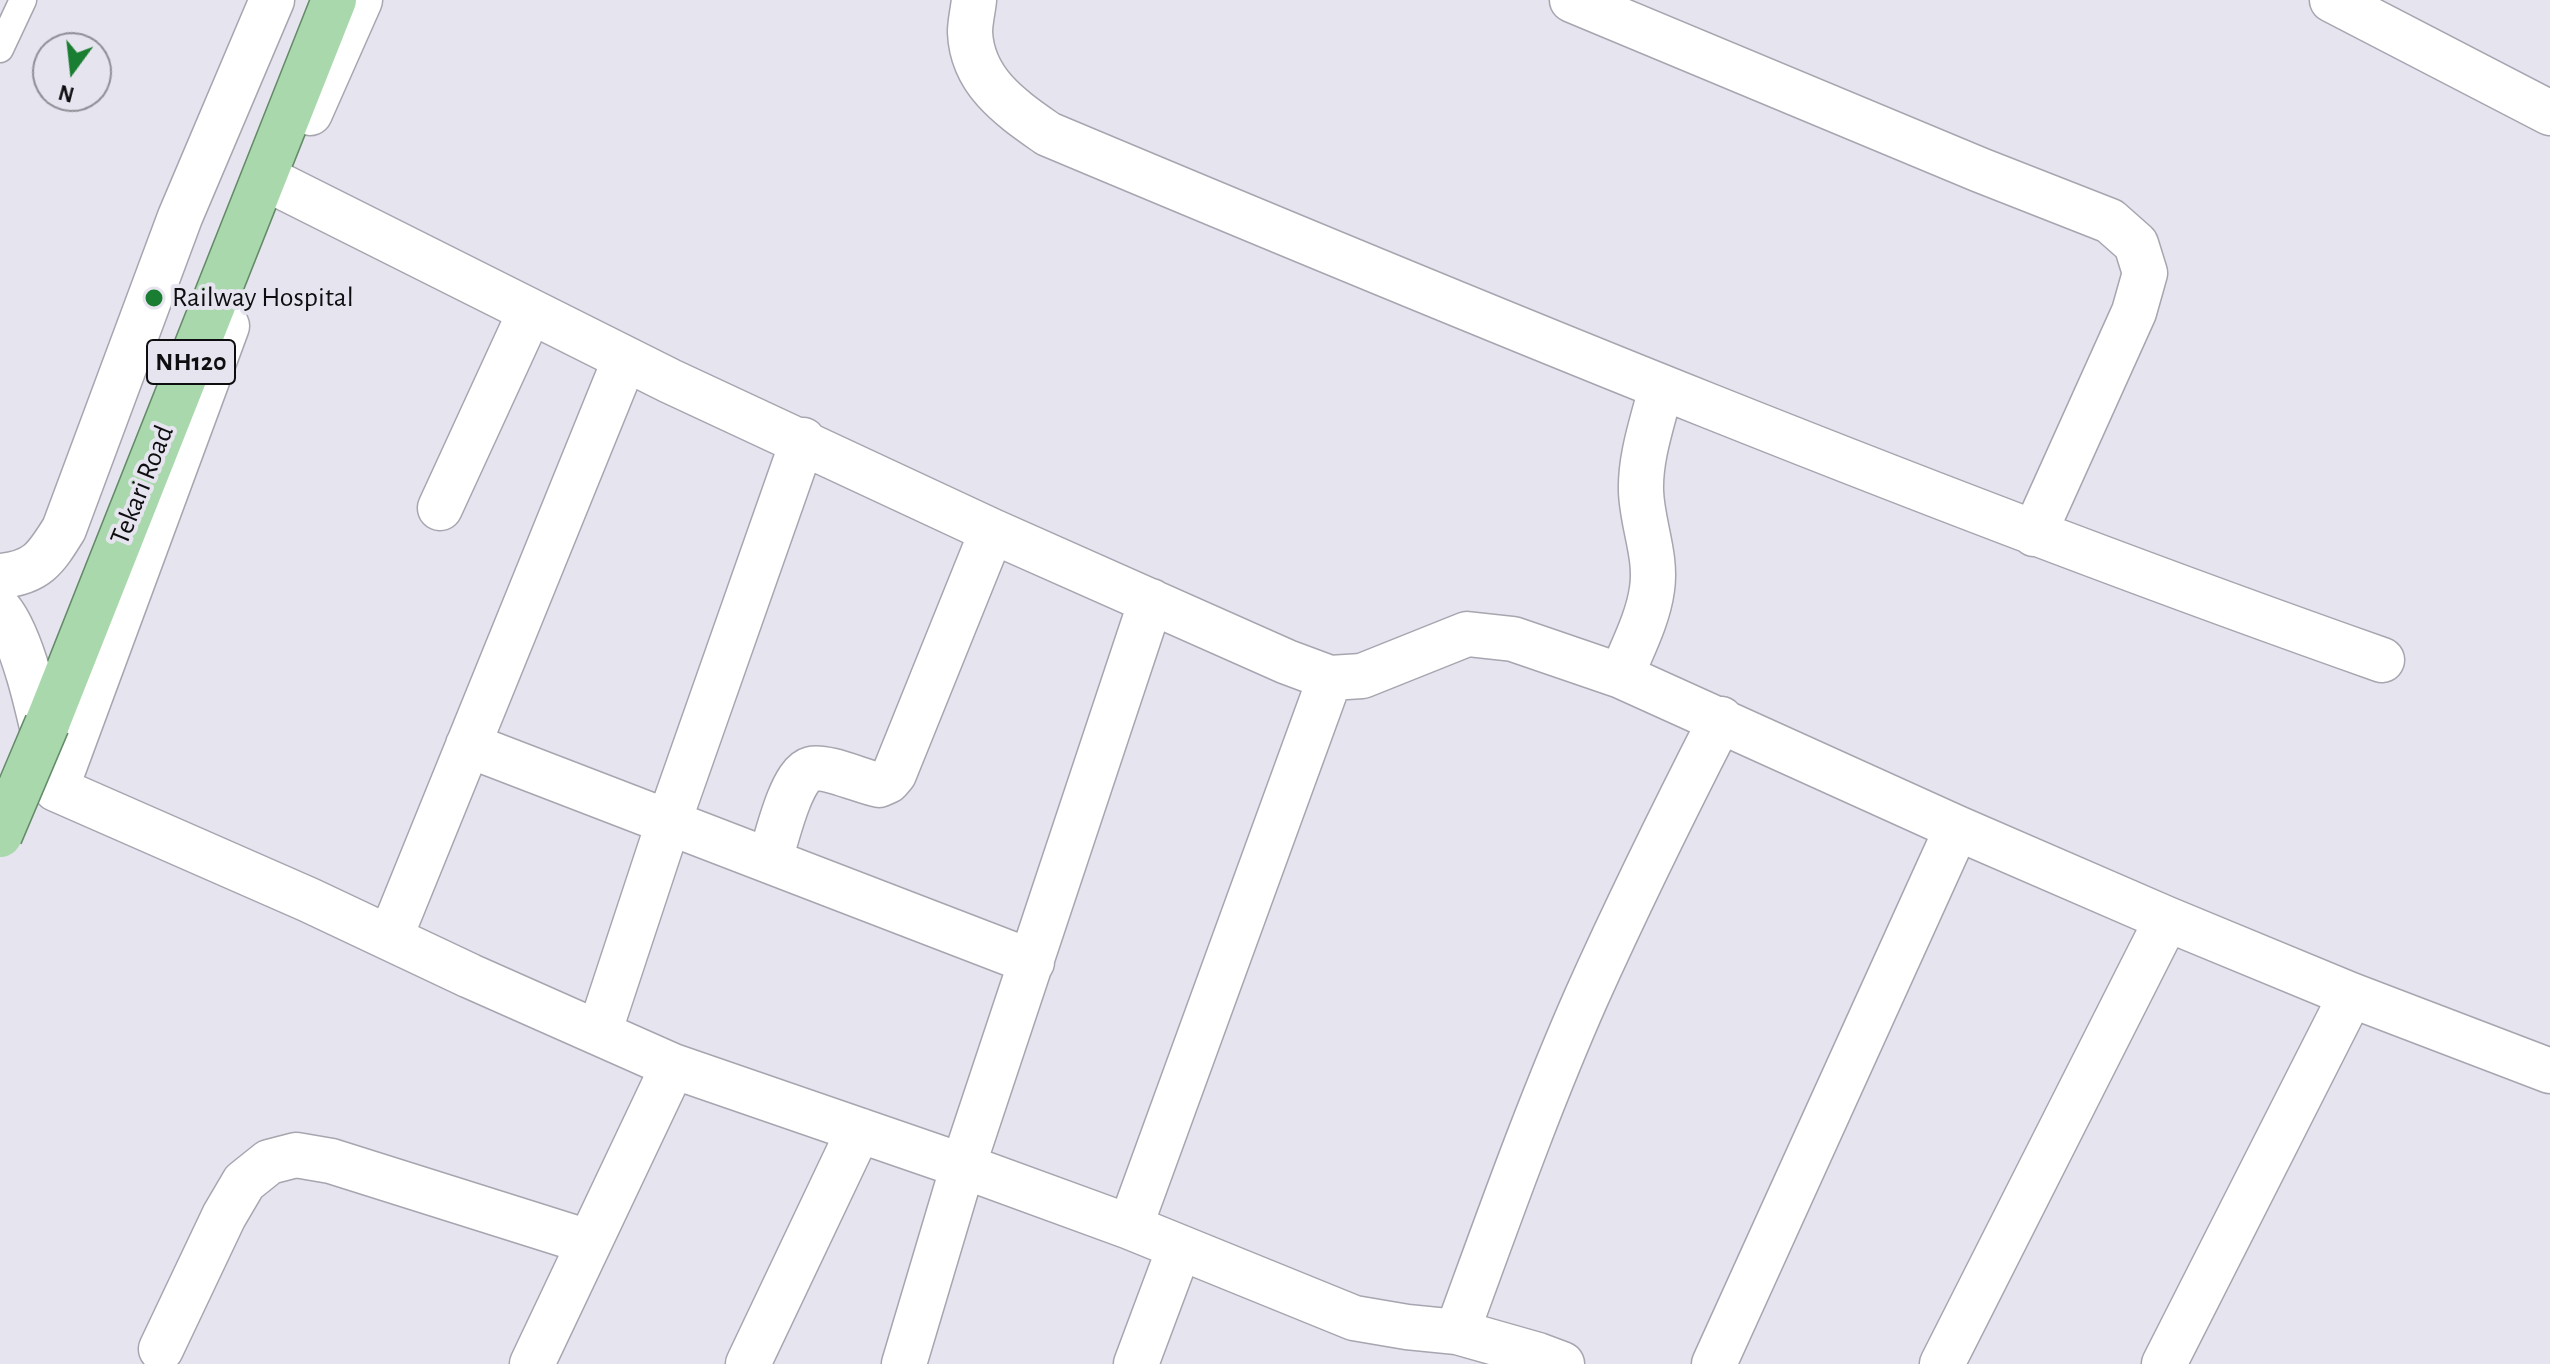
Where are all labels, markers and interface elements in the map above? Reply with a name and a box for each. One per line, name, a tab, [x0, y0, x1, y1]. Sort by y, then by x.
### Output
north arrow	[32, 32, 112, 112]
text: N	[56, 81, 77, 106]
place label: Railway Hospital	[172, 281, 354, 315]
marker: Railway Hospital	[143, 287, 165, 309]
road number: NH120	[147, 340, 235, 384]
street label: Tekari Road	[103, 420, 181, 550]

